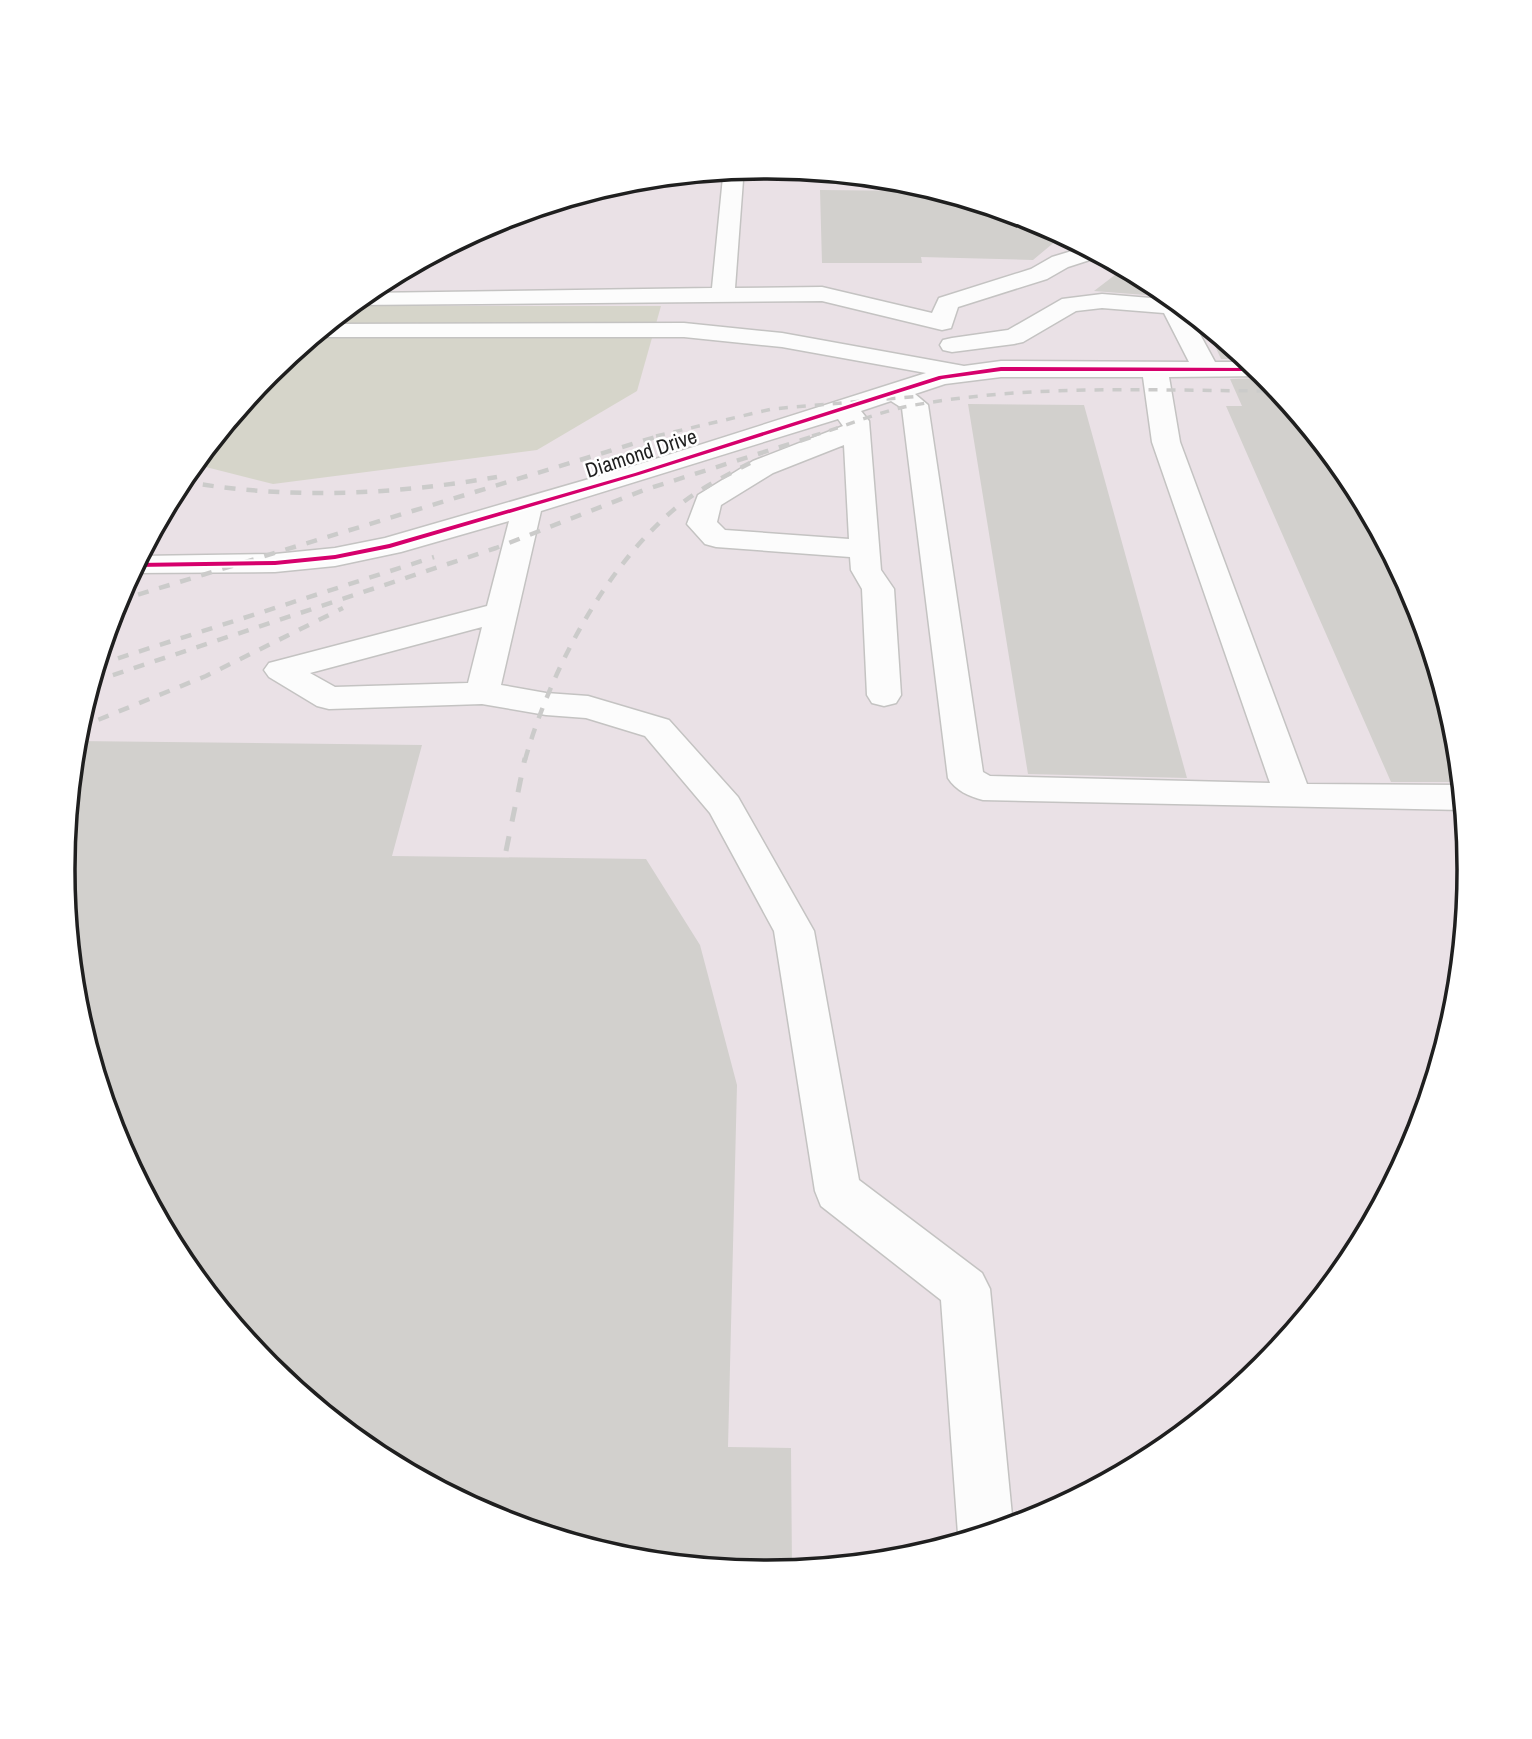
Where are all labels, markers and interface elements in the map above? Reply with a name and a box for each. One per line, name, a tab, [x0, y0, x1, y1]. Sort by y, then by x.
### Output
street label: Diamond Drive	[581, 421, 701, 485]

